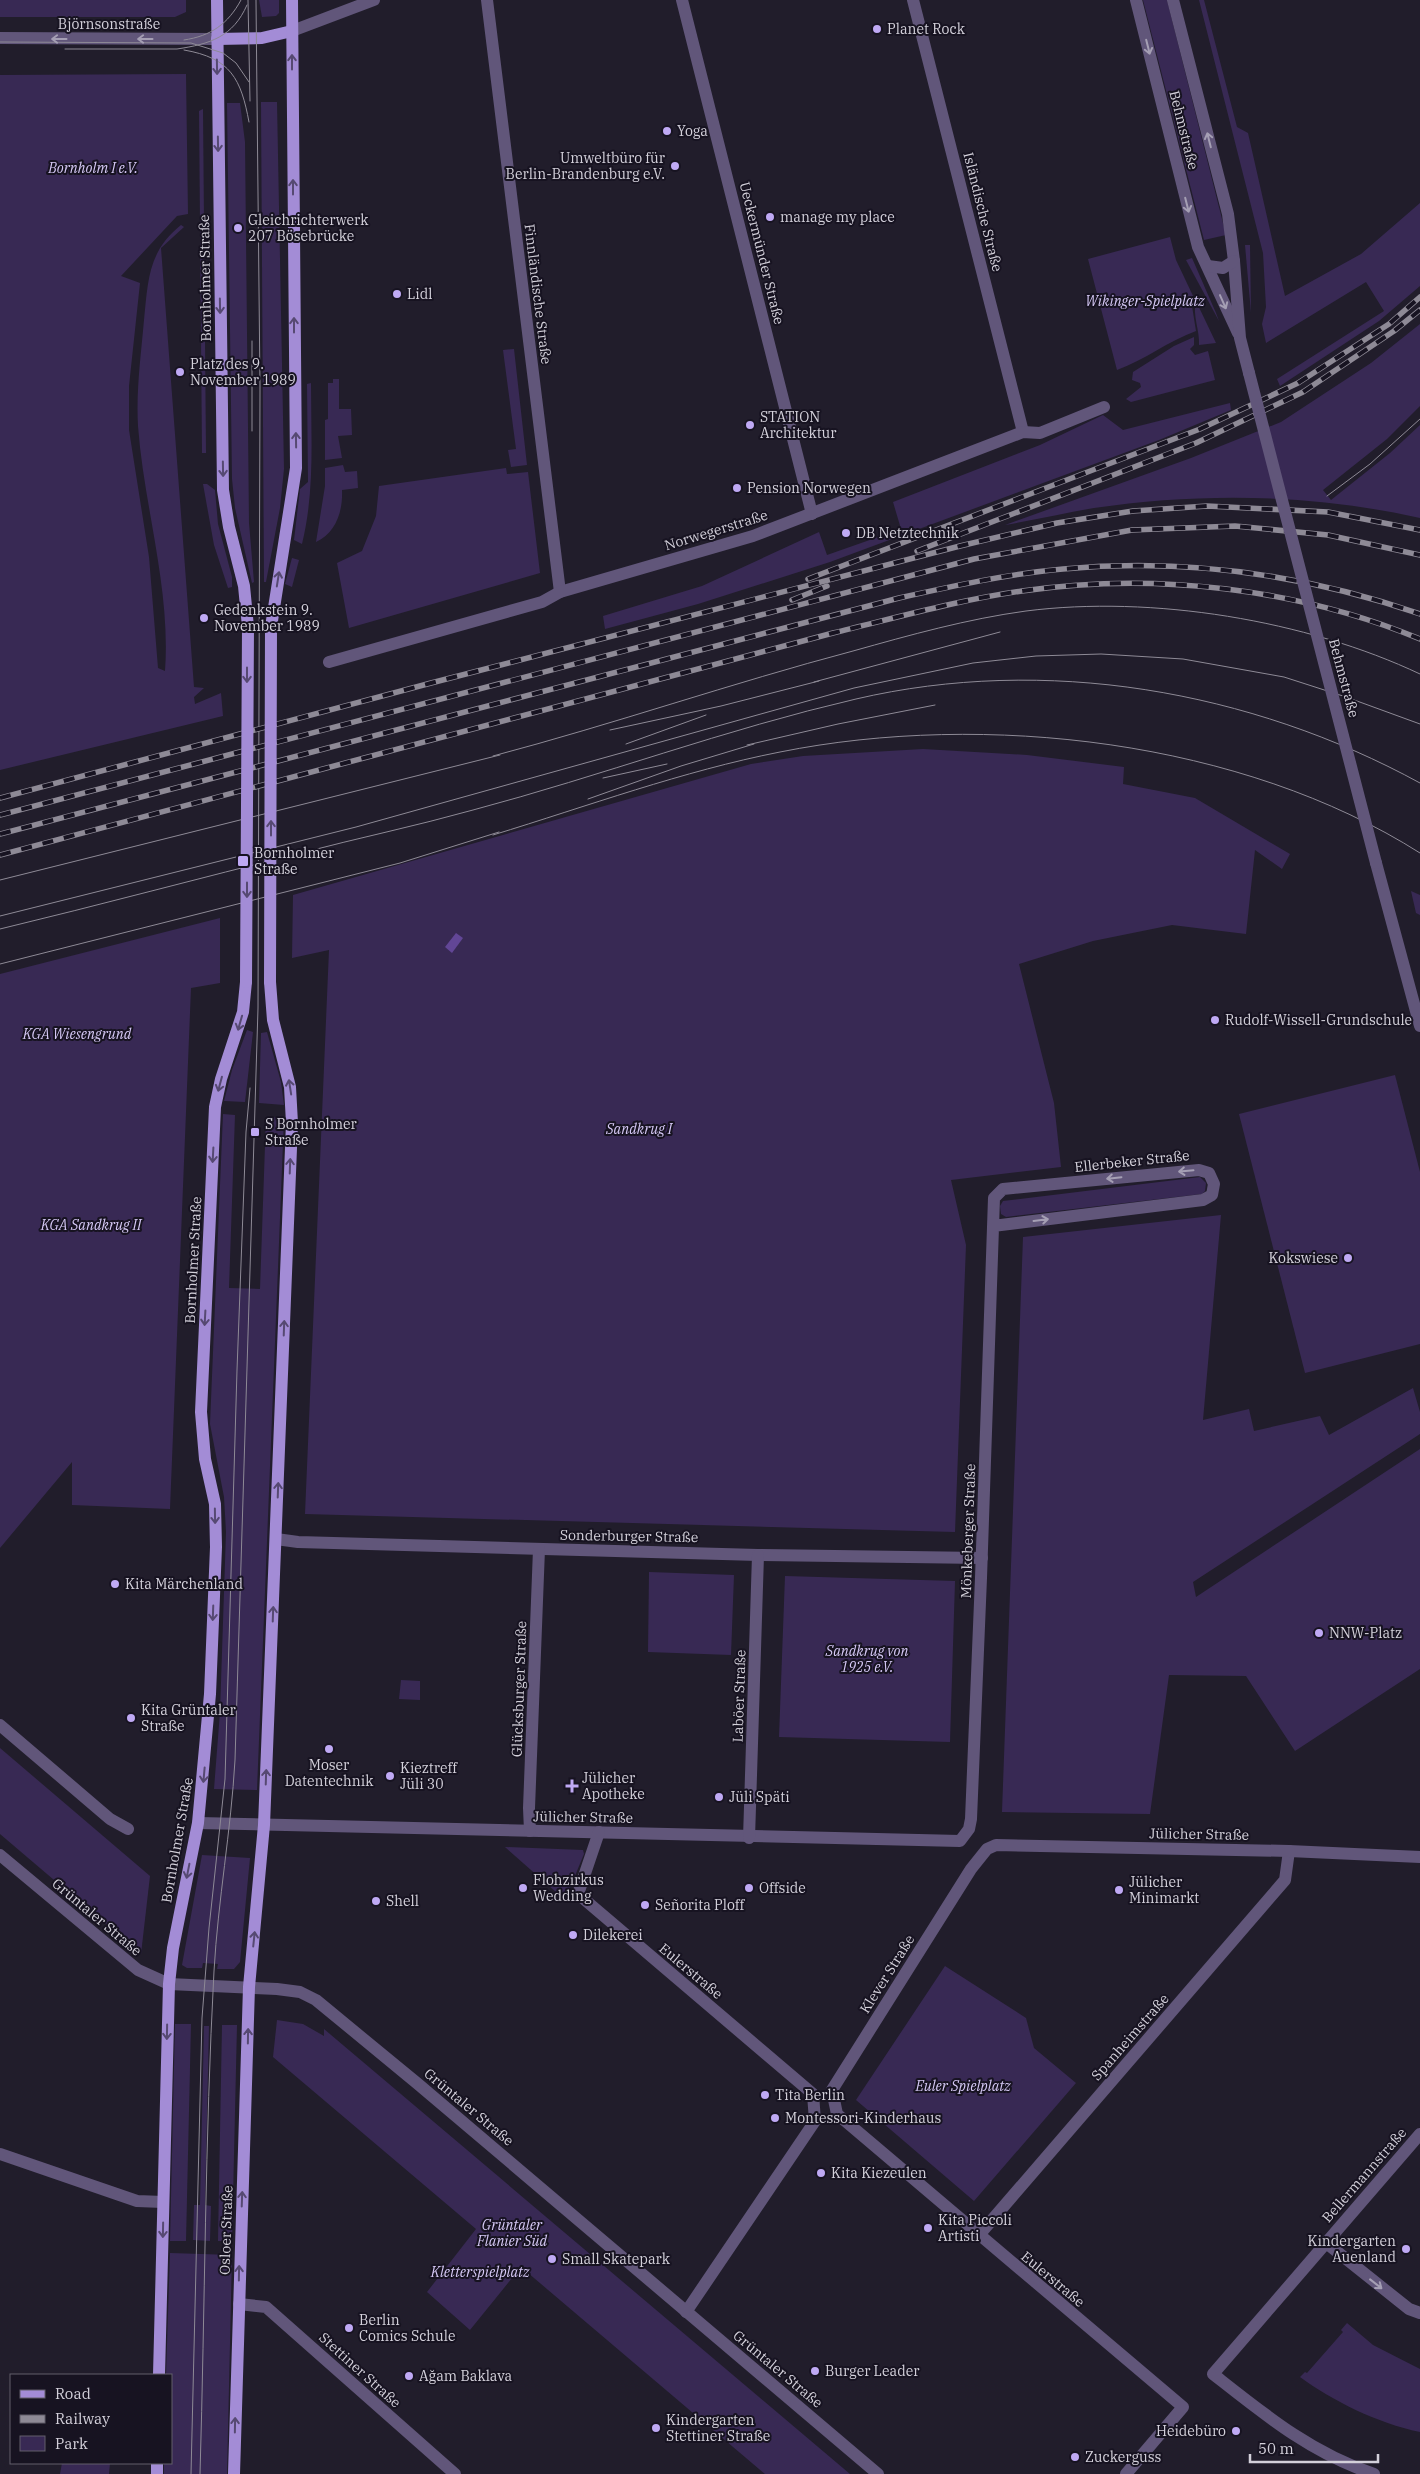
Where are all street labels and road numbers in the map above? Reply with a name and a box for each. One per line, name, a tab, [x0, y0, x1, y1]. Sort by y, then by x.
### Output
street label: Björnsonstraße	[58, 15, 160, 33]
street label: Behmstraße	[1165, 89, 1203, 171]
street label: Isländische Straße	[959, 150, 1007, 274]
street label: Ueckermünder Straße	[736, 180, 788, 326]
street label: Bornholmer Straße	[195, 214, 215, 342]
street label: Finnländische Straße	[520, 223, 556, 365]
street label: Norwegerstraße	[662, 506, 770, 554]
street label: Behmstraße	[1325, 637, 1363, 719]
street label: Ellerbeker Straße	[1074, 1146, 1190, 1176]
street label: Bornholmer Straße	[181, 1196, 205, 1324]
street label: Mönkeberger Straße	[957, 1463, 979, 1599]
street label: Sonderburger Straße	[560, 1526, 698, 1546]
street label: Glücksburger Straße	[508, 1621, 530, 1757]
street label: Laböer Straße	[728, 1649, 750, 1743]
street label: Bornholmer Straße	[157, 1776, 197, 1904]
street label: Jülicher Straße	[533, 1807, 633, 1827]
street label: Jülicher Straße	[1149, 1824, 1249, 1844]
street label: Grüntaler Straße	[49, 1874, 145, 1960]
street label: Klever Straße	[856, 1931, 918, 2017]
street label: Eulerstraße	[656, 1939, 726, 2003]
street label: Spanheimstraße	[1087, 1990, 1173, 2084]
street label: Grüntaler Straße	[421, 2064, 517, 2150]
street label: Bellermannstraße	[1318, 2124, 1410, 2226]
street label: Osloer Straße	[215, 2185, 237, 2275]
street label: Eulerstraße	[1018, 2247, 1088, 2311]
street label: Grüntaler Straße	[730, 2326, 826, 2412]
street label: Stettiner Straße	[315, 2328, 405, 2412]

